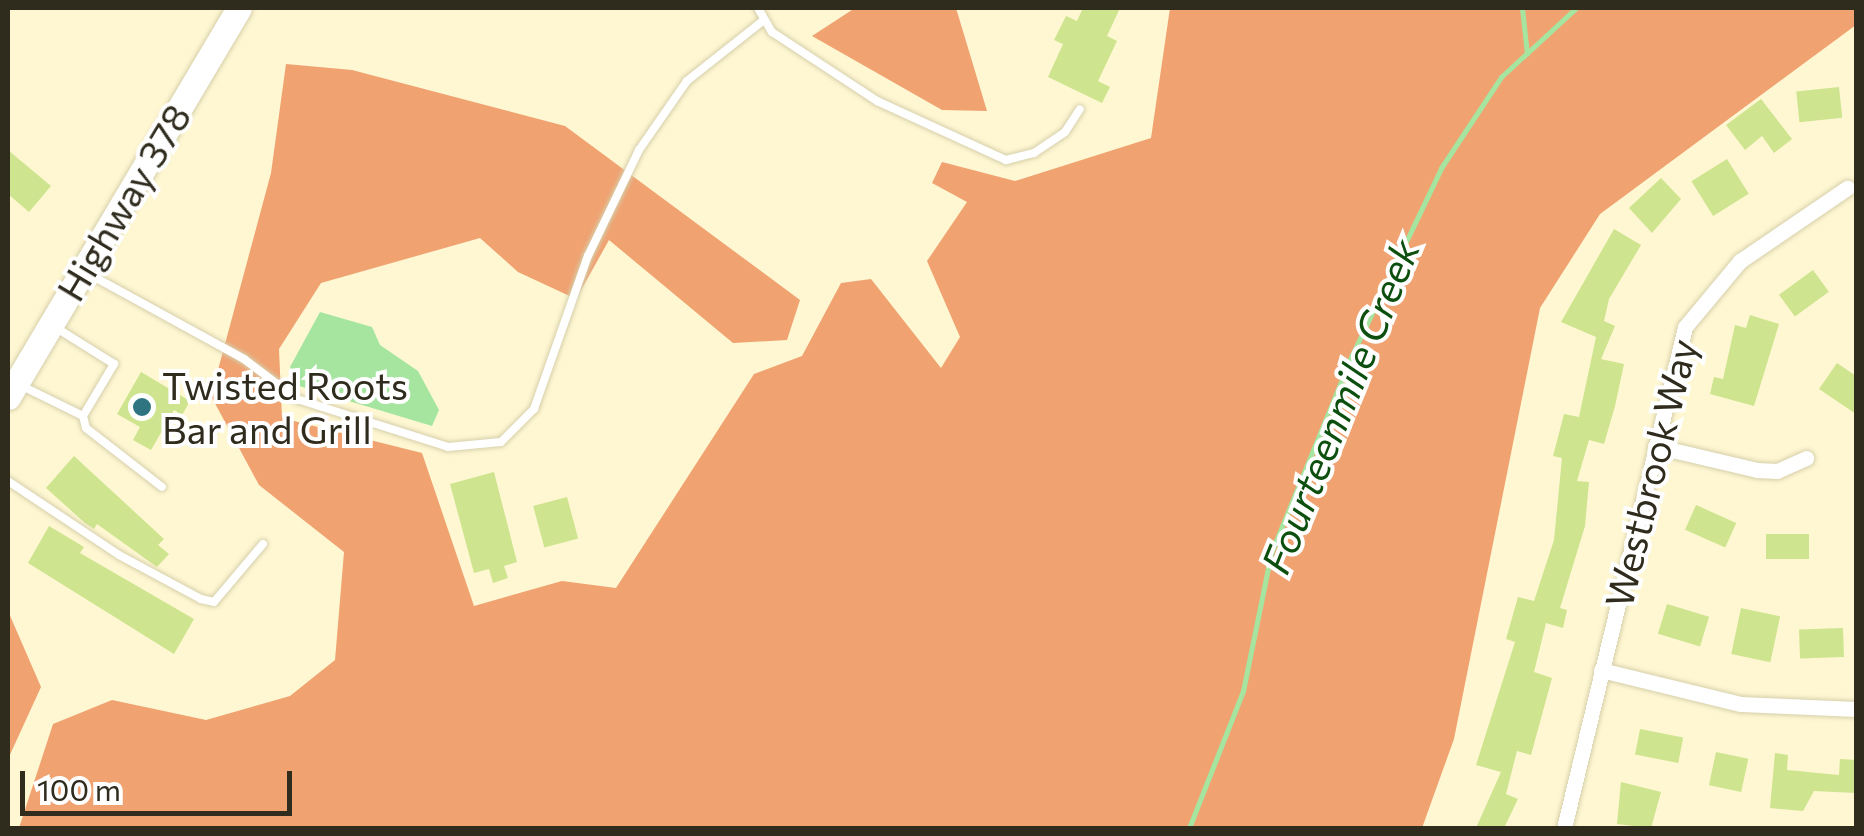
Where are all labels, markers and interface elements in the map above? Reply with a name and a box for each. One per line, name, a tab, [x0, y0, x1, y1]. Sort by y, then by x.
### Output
street label: Highway 378	[47, 95, 199, 309]
water label: Fourteenmile Creek	[1250, 232, 1428, 580]
street label: Westbrook Way	[1595, 334, 1705, 612]
place label: Twisted Roots Bar and Grill	[162, 362, 408, 452]
marker: Twisted Roots Bar and Grill	[131, 396, 153, 418]
scale bar	[25, 751, 298, 813]
text: 100 m	[37, 770, 121, 807]

